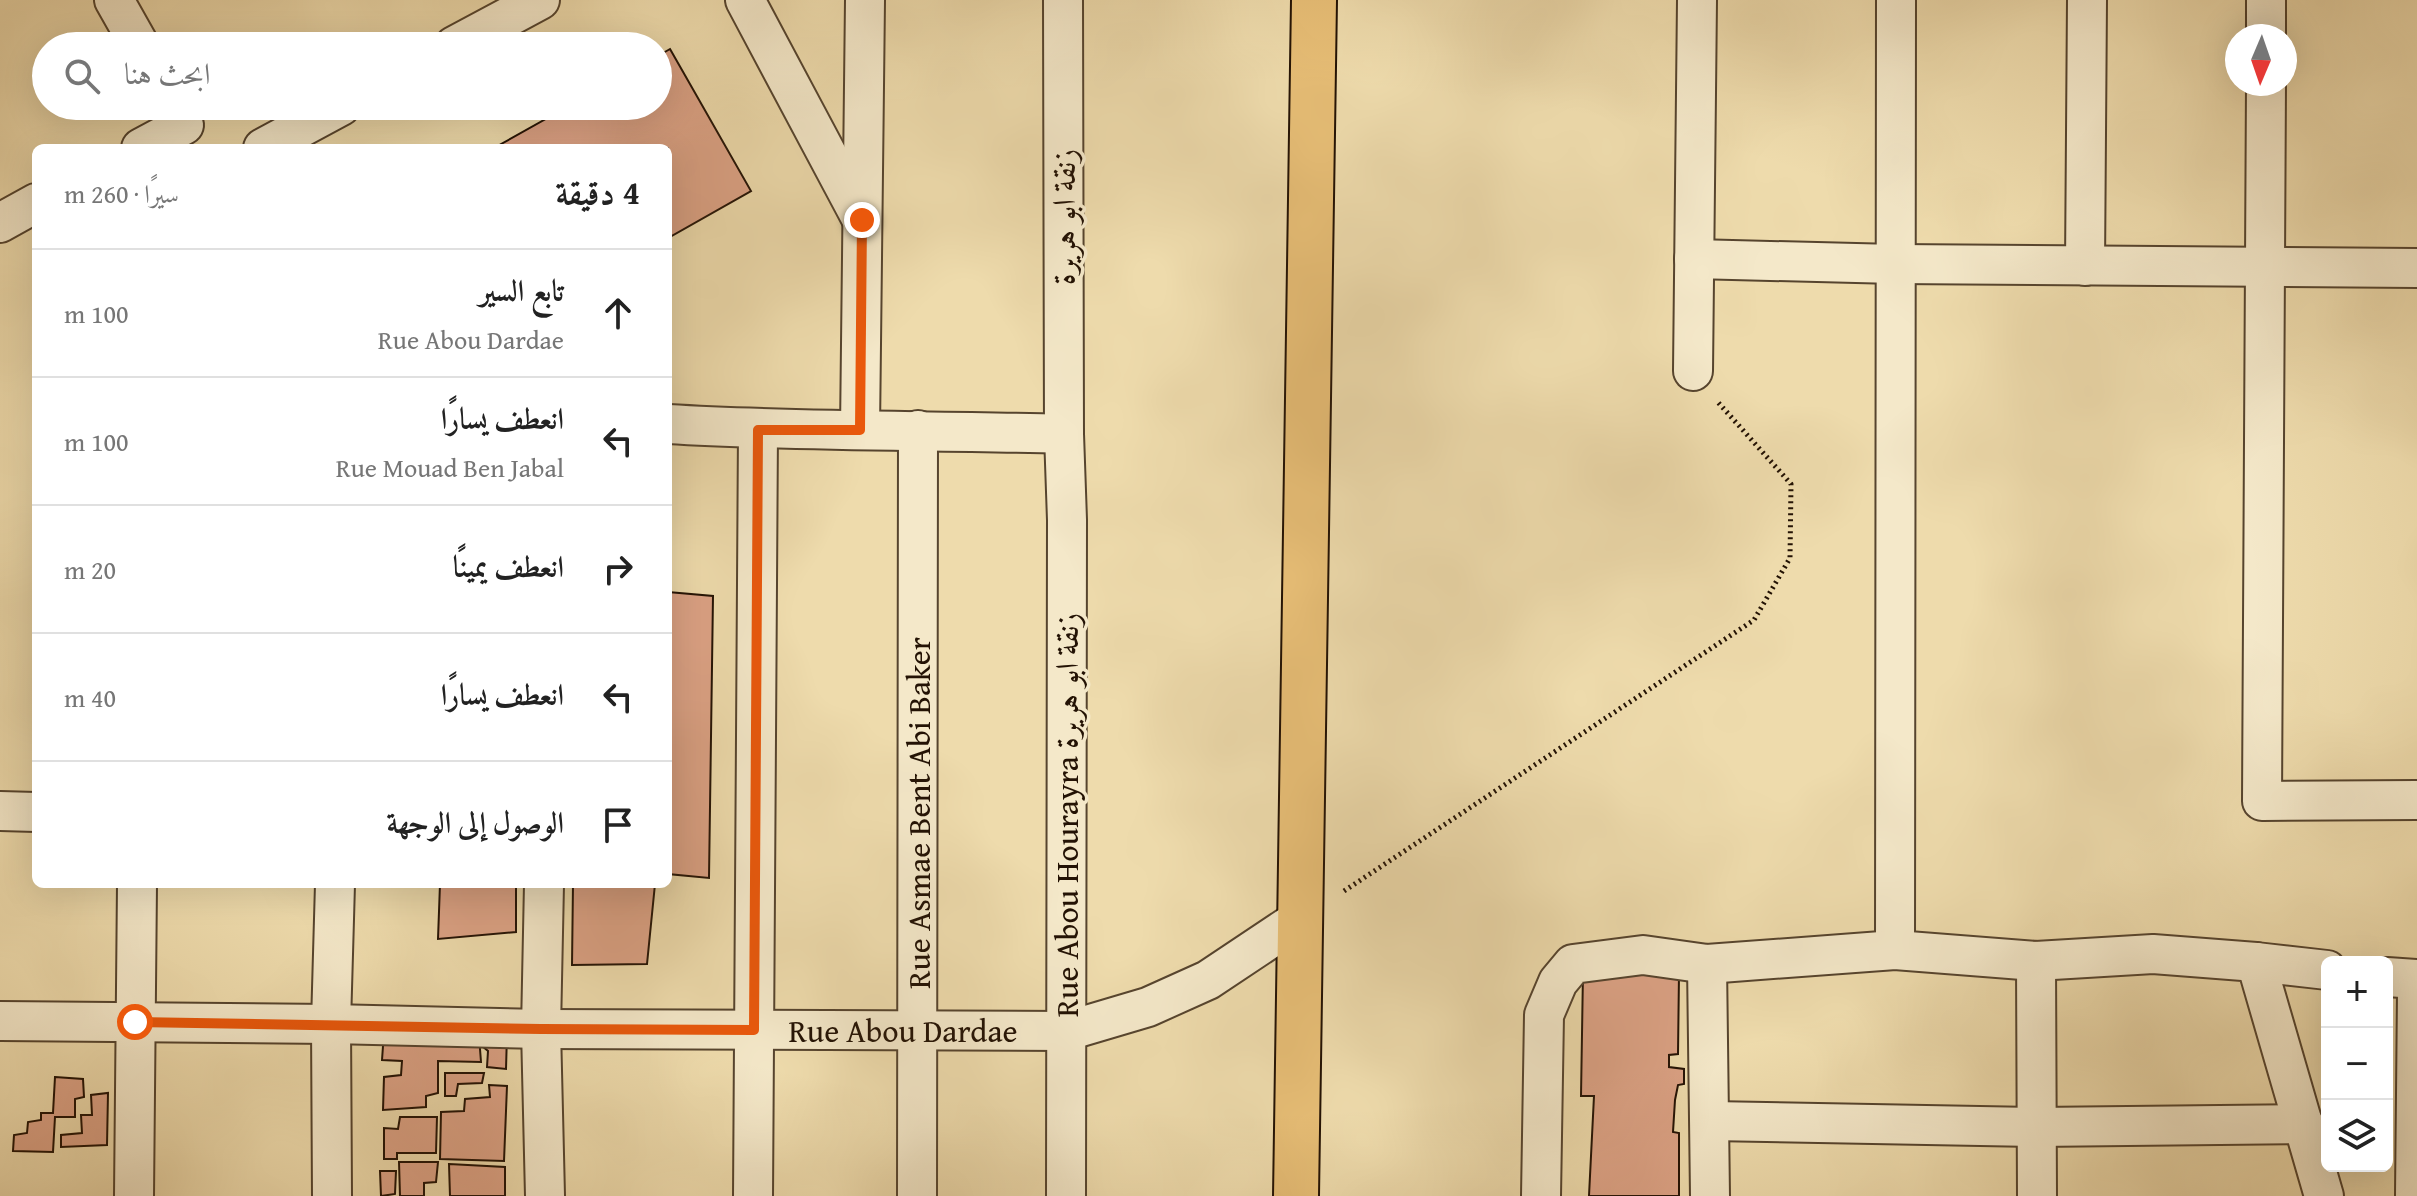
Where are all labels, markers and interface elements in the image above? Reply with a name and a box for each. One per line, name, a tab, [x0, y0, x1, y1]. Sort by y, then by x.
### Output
north arrow	[2225, 24, 2297, 96]
search box	[32, 32, 672, 120]
text: ابحث هنا	[124, 51, 211, 95]
icon: search	[60, 54, 104, 98]
street label: زنقة ابو هريرة	[1040, 149, 1087, 285]
text: 4 دقيقة	[556, 167, 640, 216]
text: سيرًا · 260 m	[64, 174, 179, 213]
route end	[844, 202, 880, 238]
text: تابع السير	[479, 268, 564, 312]
icon: ahead	[596, 291, 640, 335]
text: 100 m	[64, 294, 129, 333]
text: Rue Abou Dardae	[378, 320, 564, 359]
text: انعطف يسارًا	[441, 396, 564, 440]
icon: left	[596, 419, 640, 463]
text: 100 m	[64, 422, 129, 461]
text: Rue Mouad Ben Jabal	[336, 448, 564, 487]
text: انعطف يمينًا	[453, 544, 564, 588]
icon: right	[596, 547, 640, 591]
text: 20 m	[64, 550, 116, 589]
street label: Rue Abou Hourayra زنقة ابو هريرة	[1043, 613, 1090, 1017]
street label: Rue Asmae Bent Abi Baker	[895, 637, 942, 989]
text: انعطف يسارًا	[441, 672, 564, 716]
icon: left	[596, 675, 640, 719]
text: 40 m	[64, 678, 116, 717]
text: الوصول إلى الوجهة	[386, 800, 564, 844]
icon: arrive	[596, 803, 640, 847]
map controls	[2321, 956, 2393, 1172]
button: +	[2321, 956, 2393, 1028]
route start	[117, 1004, 153, 1040]
street label: Rue Abou Dardae	[788, 1007, 1018, 1054]
button: −	[2321, 1028, 2393, 1100]
button: layers	[2321, 1100, 2393, 1172]

